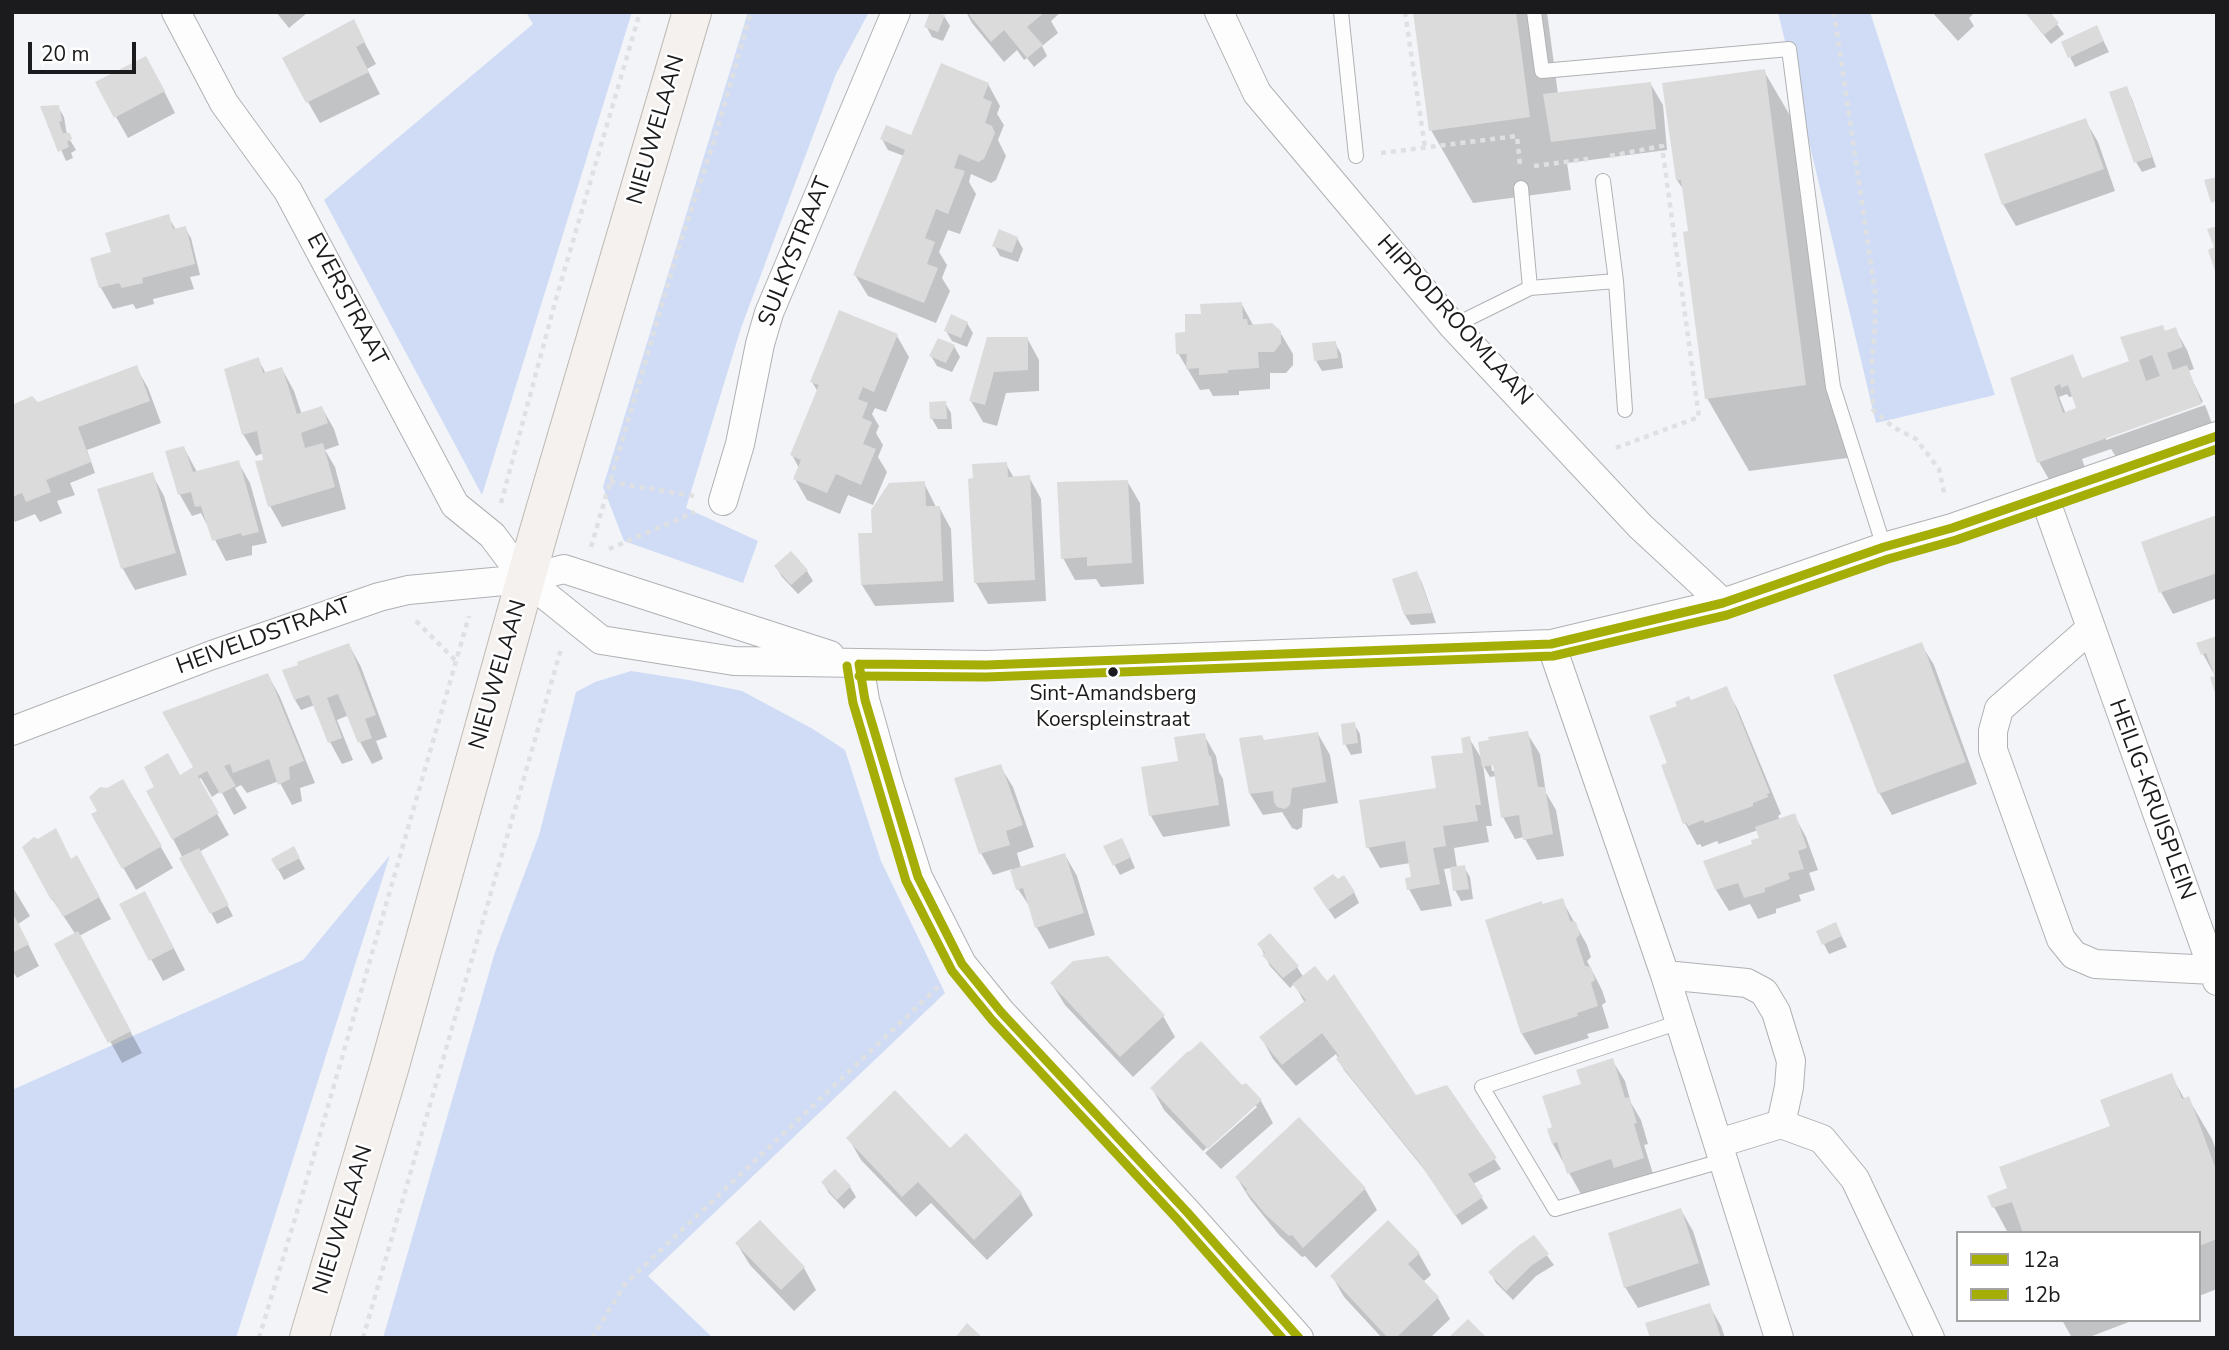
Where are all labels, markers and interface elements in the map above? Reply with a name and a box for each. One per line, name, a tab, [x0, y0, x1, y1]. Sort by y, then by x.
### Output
scale bar	[32, 28, 140, 72]
text: 20 m	[41, 40, 90, 68]
street label: NIEUWELAAN	[622, 52, 692, 208]
street label: SULKYSTRAAT	[754, 173, 838, 331]
street label: EVERSTRAAT	[299, 229, 393, 371]
street label: HIPPODROOMLAAN	[1370, 230, 1538, 412]
street label: HEIVELDSTRAAT	[173, 593, 355, 681]
street label: NIEUWELAAN	[464, 597, 534, 753]
marker: Sint-Amandsberg Koerspleinstraat	[1106, 665, 1120, 679]
place label: Sint-Amandsberg Koerspleinstraat	[1029, 682, 1197, 732]
street label: HEILIG-KRUISPLEIN	[2102, 696, 2200, 904]
street label: NIEUWELAAN	[308, 1142, 380, 1298]
legend	[1956, 1231, 2201, 1322]
text: 12a	[2023, 1246, 2059, 1274]
text: 12b	[2023, 1281, 2060, 1309]

